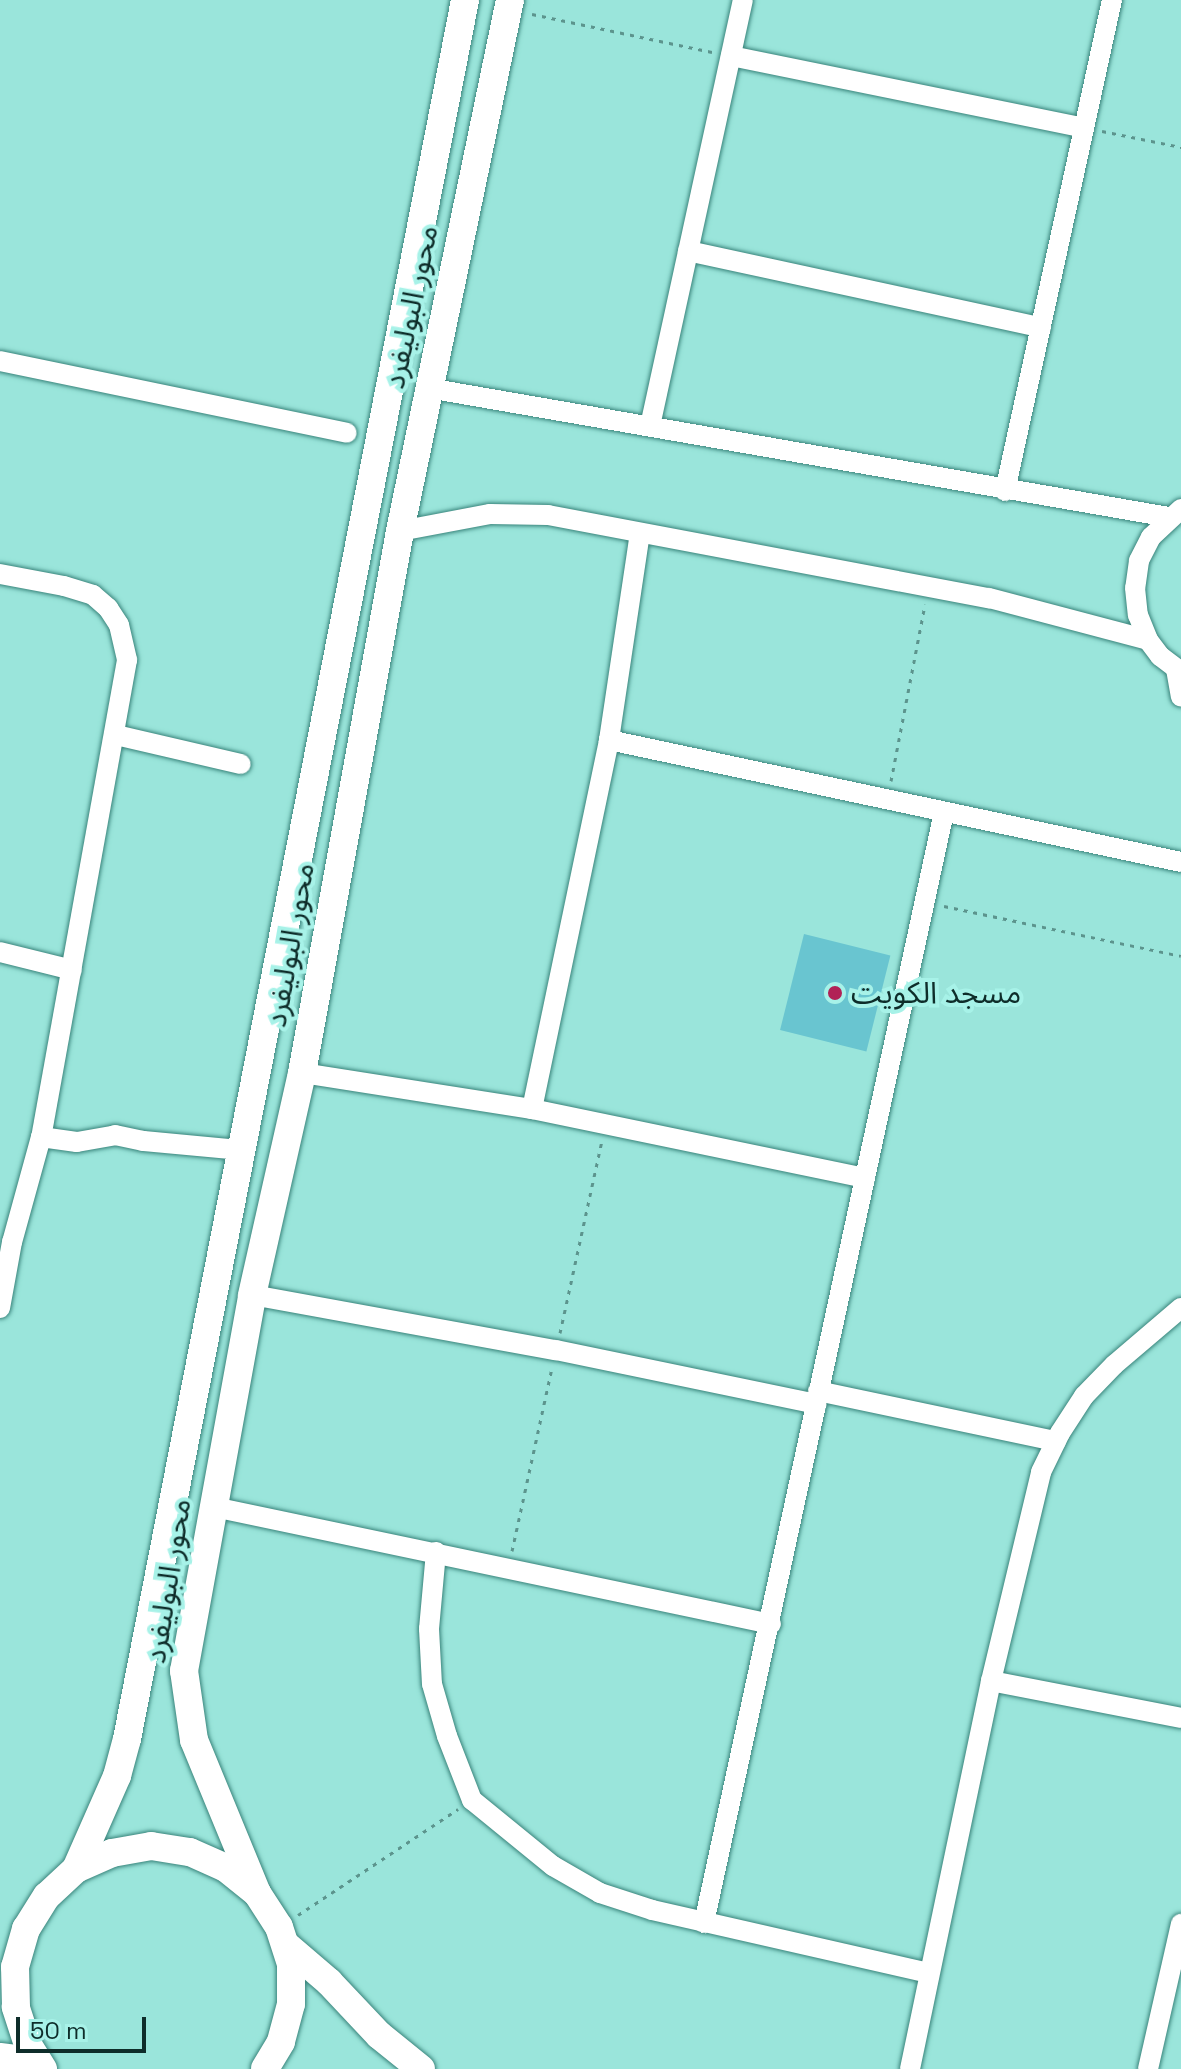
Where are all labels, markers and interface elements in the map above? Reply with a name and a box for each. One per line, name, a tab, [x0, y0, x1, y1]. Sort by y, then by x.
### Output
street label: محور البوليفرد	[376, 222, 446, 392]
street label: محور البوليفرد	[258, 860, 322, 1030]
place label: مسجد الكويت	[851, 975, 1021, 1011]
marker: مسجد الكويت	[826, 984, 844, 1002]
street label: محور البوليفرد	[137, 1496, 199, 1666]
scale bar	[20, 2001, 150, 2051]
text: 50 m	[30, 2015, 87, 2046]

